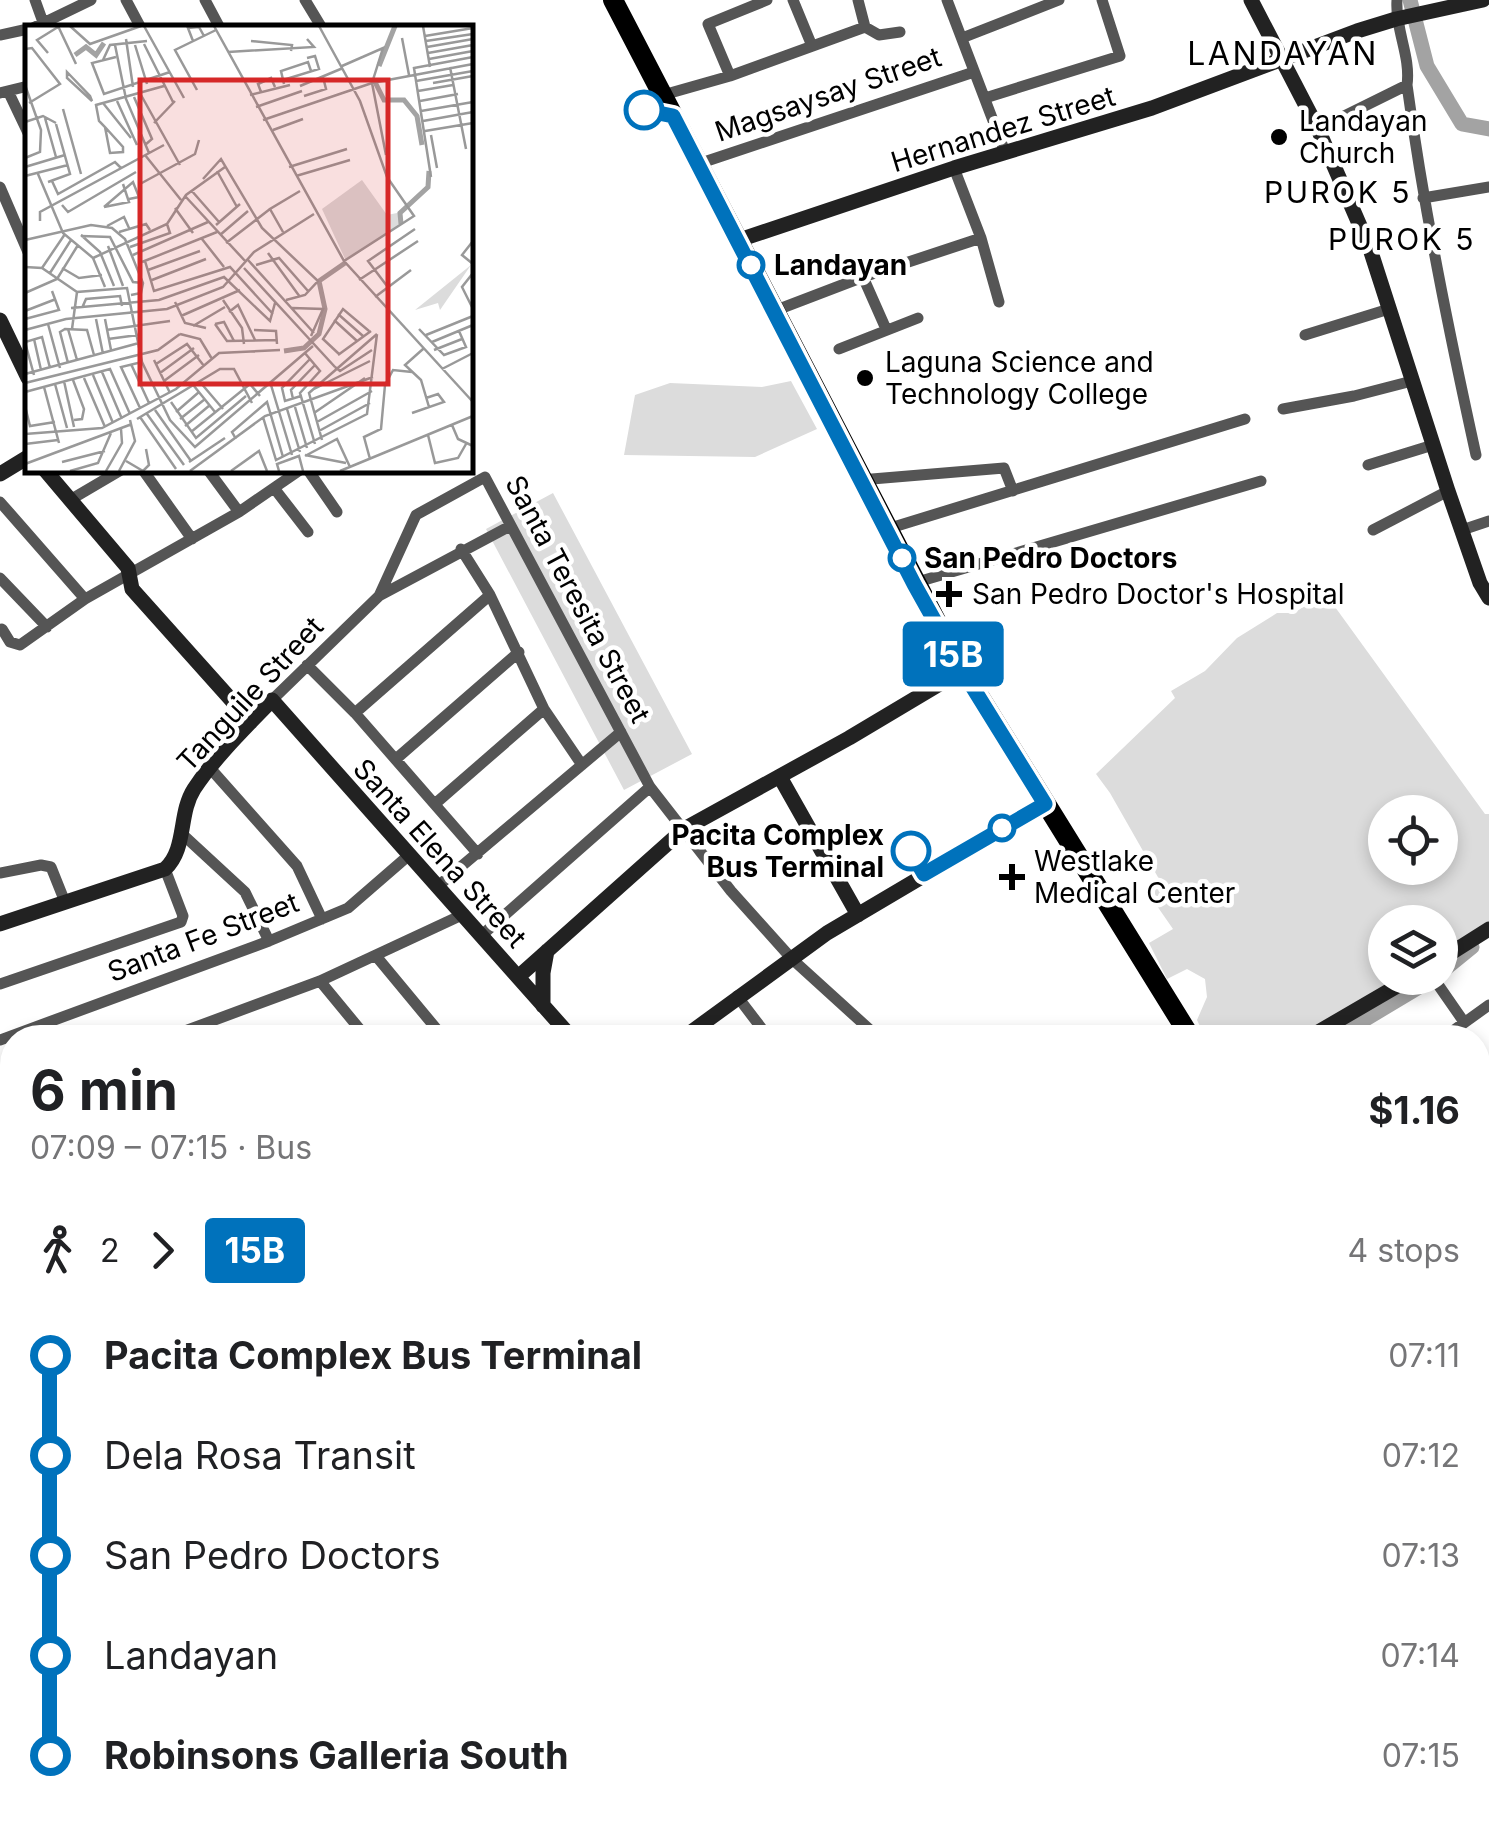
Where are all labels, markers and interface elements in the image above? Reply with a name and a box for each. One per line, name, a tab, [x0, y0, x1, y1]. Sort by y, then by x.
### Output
inset map	[25, 25, 472, 472]
district label: LANDAYAN	[1187, 34, 1379, 73]
street label: Magsaysay Street	[711, 39, 945, 149]
street label: Hernandez Street	[887, 79, 1119, 179]
unlabelled marker	[625, 91, 663, 129]
place label: Landayan Church	[1299, 104, 1427, 170]
marker: Landayan Church	[1268, 126, 1290, 148]
district label: PUROK 5	[1264, 174, 1412, 210]
district label: PUROK 5	[1328, 221, 1476, 257]
place label: Landayan	[774, 248, 907, 282]
marker: Landayan	[738, 252, 764, 278]
place label: Laguna Science and Technology College	[885, 345, 1154, 411]
marker: Laguna Science and Technology College	[854, 367, 876, 389]
street label: Santa Teresita Street	[498, 470, 658, 728]
place label: San Pedro Doctors	[924, 541, 1178, 575]
marker: San Pedro Doctors	[889, 545, 915, 571]
place label: San Pedro Doctor's Hospital	[972, 577, 1344, 611]
marker: San Pedro Doctor's Hospital	[936, 581, 962, 607]
street label: Tanguile Street	[170, 610, 330, 778]
line badge: 15B	[896, 622, 1010, 686]
text: 15B	[923, 633, 983, 675]
street label: Santa Elena Street	[346, 752, 534, 954]
map controls	[1368, 795, 1458, 995]
button: locate	[1368, 795, 1458, 885]
unlabelled marker	[989, 815, 1015, 841]
place label: Pacita Complex Bus Terminal	[672, 818, 884, 884]
marker: Pacita Complex Bus Terminal	[892, 832, 930, 870]
place label: Westlake Medical Center	[1034, 844, 1235, 910]
marker: Westlake Medical Center	[999, 864, 1025, 890]
street label: Santa Fe Street	[103, 885, 303, 989]
button: layers	[1368, 905, 1458, 995]
text: 6 min	[30, 1057, 178, 1123]
text: $1.16	[1368, 1087, 1460, 1133]
text: 07:09 – 07:15 · Bus	[30, 1128, 312, 1167]
icon: walk	[30, 1223, 85, 1278]
icon: forward	[135, 1223, 190, 1278]
text: 15B	[225, 1229, 285, 1271]
text: 2	[100, 1231, 120, 1270]
text: 4 stops	[1348, 1231, 1460, 1270]
text: Pacita Complex Bus Terminal	[104, 1332, 642, 1378]
text: 07:11	[1388, 1336, 1460, 1375]
text: Dela Rosa Transit	[104, 1432, 416, 1478]
text: 07:12	[1382, 1436, 1460, 1475]
text: San Pedro Doctors	[104, 1532, 441, 1578]
text: 07:13	[1381, 1536, 1460, 1575]
text: Landayan	[104, 1632, 278, 1678]
text: 07:14	[1381, 1636, 1460, 1675]
text: Robinsons Galleria South	[104, 1732, 569, 1778]
text: 07:15	[1382, 1736, 1460, 1775]

